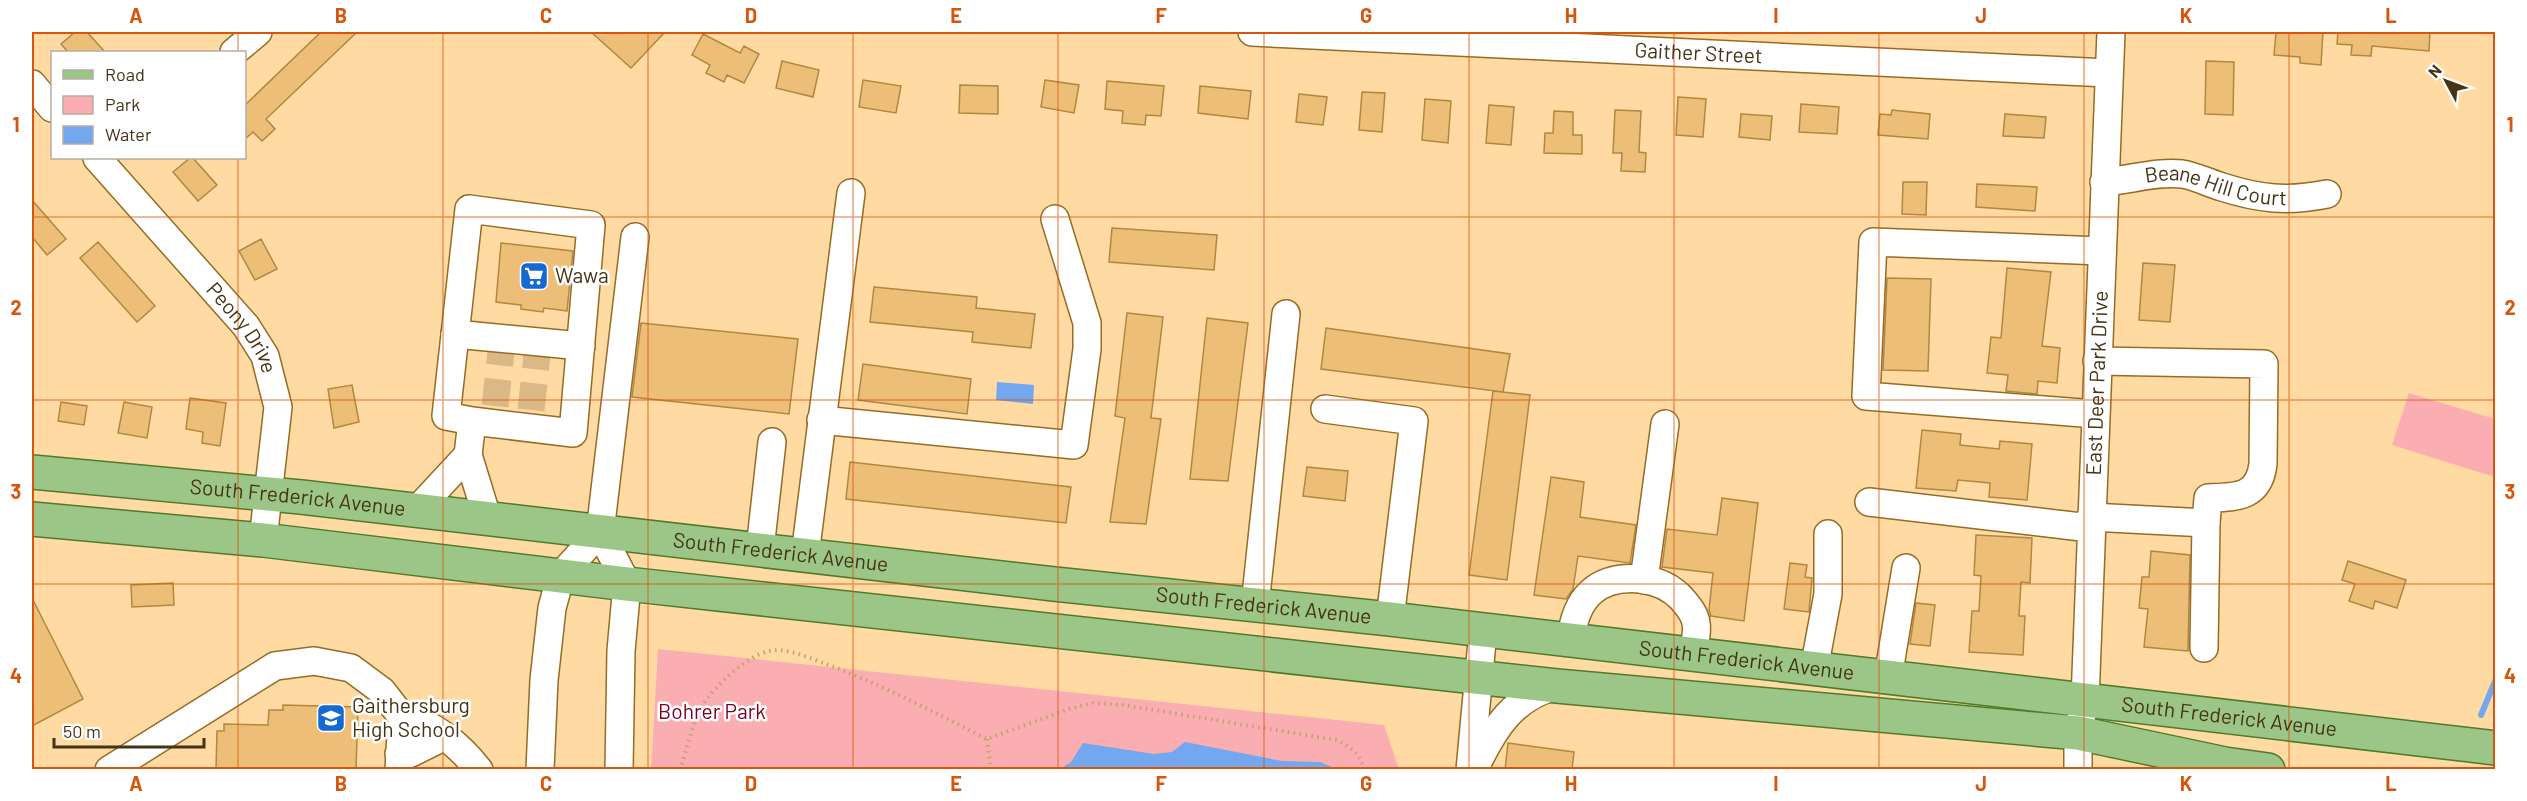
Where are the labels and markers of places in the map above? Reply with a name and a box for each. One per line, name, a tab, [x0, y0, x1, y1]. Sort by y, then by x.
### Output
supermarket icon: Wawa	[518, 260, 550, 292]
place label: Wawa	[555, 262, 609, 287]
place label: Gaithersburg High School	[352, 692, 470, 741]
school or university icon: Gaithersburg High School	[315, 702, 347, 734]

